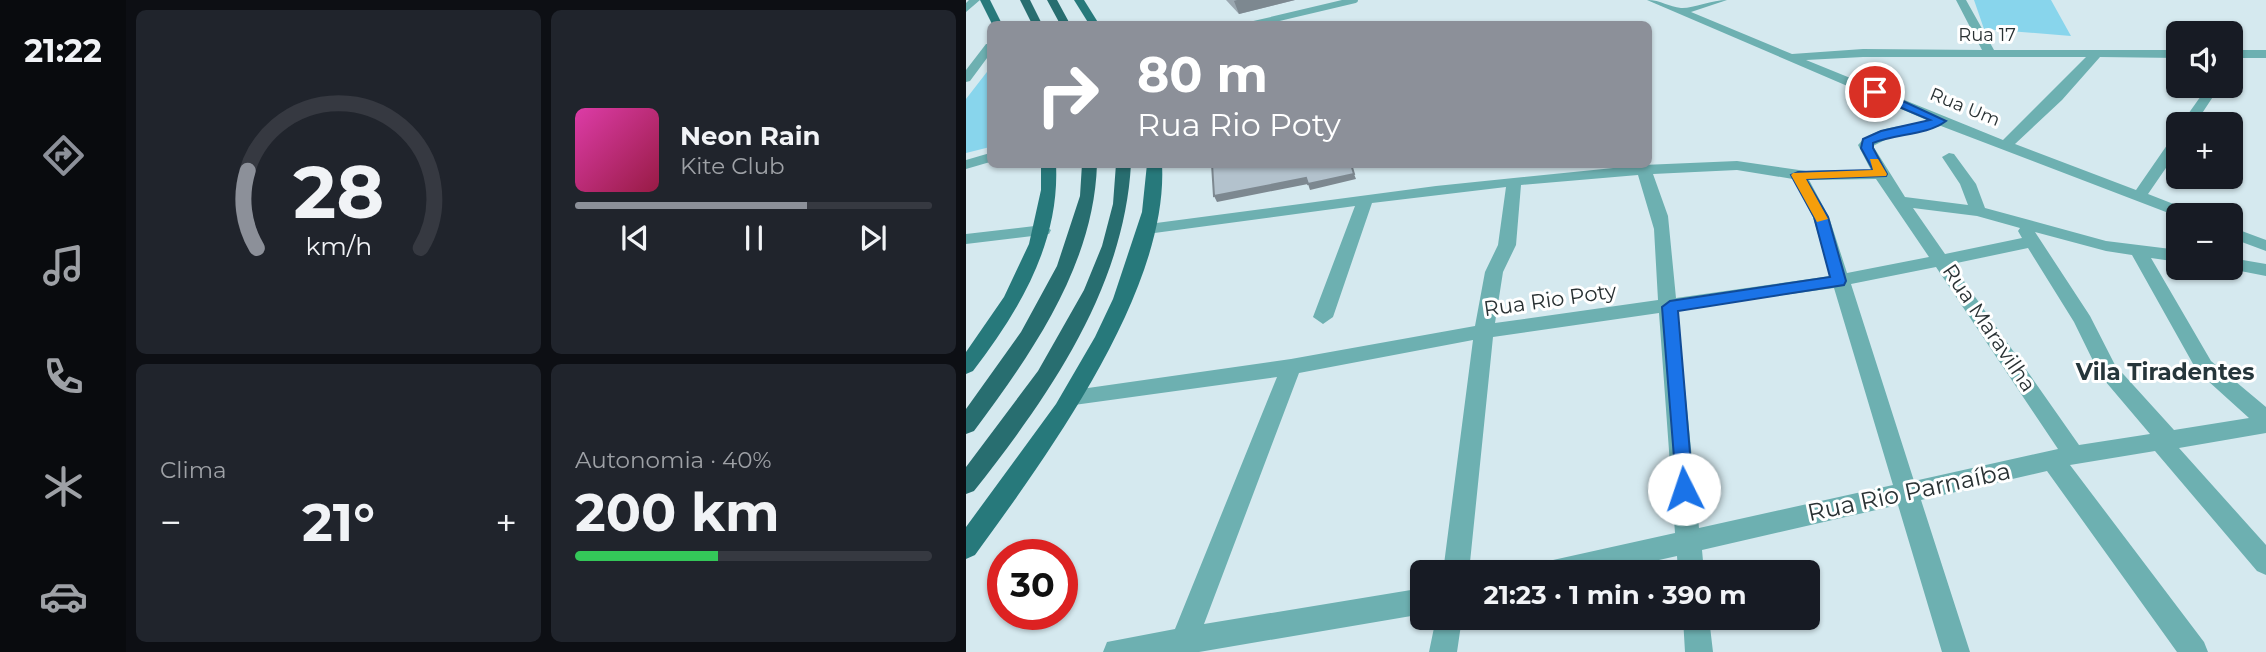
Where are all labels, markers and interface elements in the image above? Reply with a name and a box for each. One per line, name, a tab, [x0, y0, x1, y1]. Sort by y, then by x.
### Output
map controls	[2166, 21, 2243, 280]
button: sound	[2166, 21, 2243, 98]
street label: Rua 17	[1958, 24, 2016, 46]
text: 21:22	[24, 31, 102, 70]
text: 80 m	[1137, 45, 1268, 104]
icon: right	[1022, 49, 1113, 140]
pin	[1845, 62, 1905, 122]
icon: arrive	[1856, 73, 1894, 111]
street label: Rua Um	[1927, 83, 2003, 131]
text: Rua Rio Poty	[1137, 105, 1341, 144]
button: +	[2166, 112, 2243, 189]
text: Neon Rain	[680, 120, 821, 152]
icon: directions	[39, 131, 88, 180]
text: 28	[293, 149, 384, 237]
text: Kite Club	[680, 152, 785, 180]
button: −	[2166, 203, 2243, 280]
icon: previous	[616, 219, 654, 257]
icon: pause	[735, 219, 773, 257]
icon: next	[854, 219, 892, 257]
text: km/h	[305, 231, 372, 261]
icon: music	[39, 241, 88, 290]
street label: Rua Maravilha	[1937, 259, 2041, 396]
street label: Rua Rio Poty	[1482, 278, 1619, 321]
icon: phone	[39, 352, 88, 401]
district label: Vila Tiradentes	[2075, 358, 2254, 386]
text: Autonomia · 40%	[575, 446, 772, 474]
position arrow	[1647, 452, 1721, 526]
text: Clima	[160, 456, 227, 484]
street label: Rua Rio Parnaíba	[1805, 456, 2013, 527]
icon: climate	[39, 462, 88, 511]
text: 200 km	[575, 481, 779, 544]
text: 21°	[302, 491, 375, 554]
text: −	[160, 499, 182, 546]
text: +	[495, 499, 517, 546]
speed limit sign: 30	[987, 539, 1078, 630]
icon: car	[39, 572, 88, 621]
text: 21:23 · 1 min · 390 m	[1483, 579, 1747, 611]

